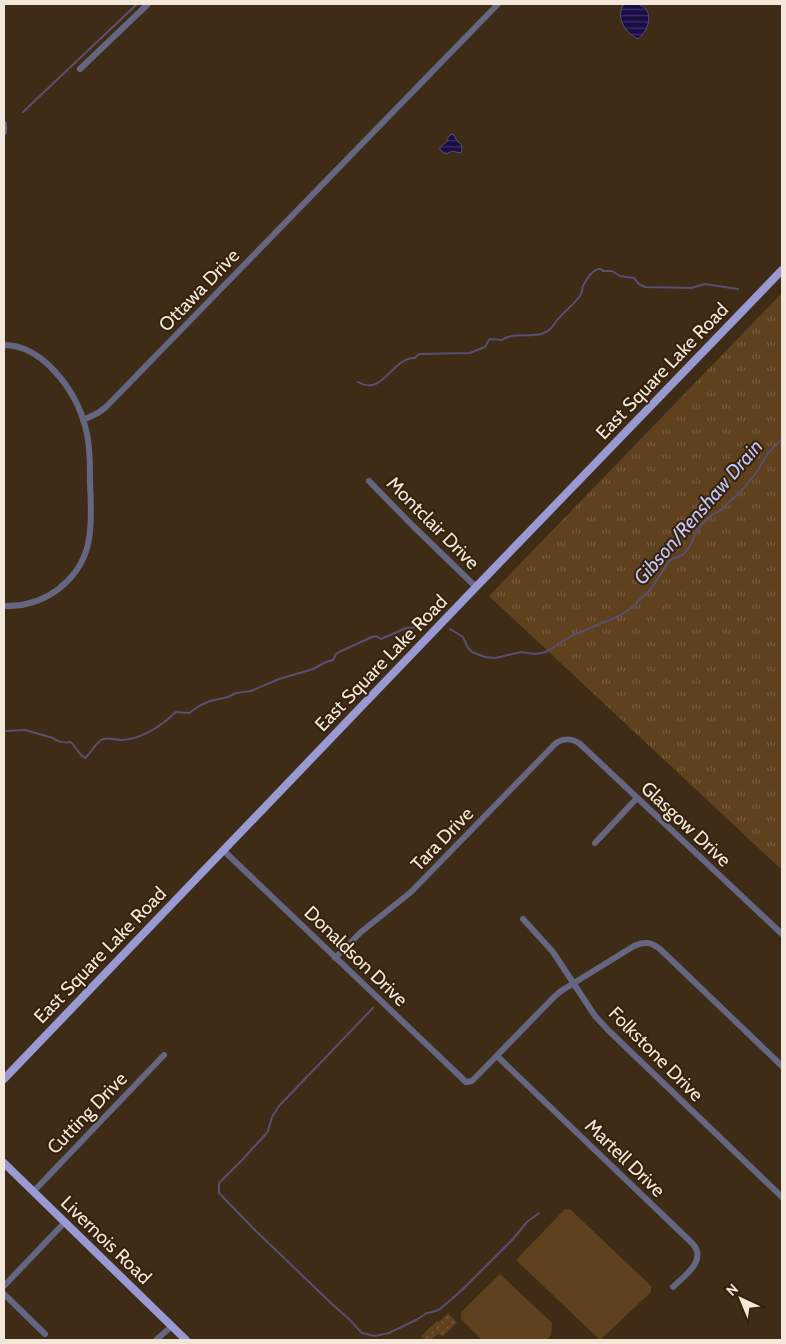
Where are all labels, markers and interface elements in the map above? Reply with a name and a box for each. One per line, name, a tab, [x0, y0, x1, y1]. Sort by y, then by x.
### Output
street label: Ottawa Drive	[154, 244, 244, 336]
street label: East Square Lake Road	[591, 298, 733, 444]
water label: Gibson/Renshaw Drain	[629, 435, 767, 589]
street label: Montclair Drive	[382, 472, 484, 574]
street label: East Square Lake Road	[310, 590, 452, 736]
street label: Glasgow Drive	[636, 777, 736, 872]
street label: Tara Drive	[406, 802, 478, 876]
street label: East Square Lake Road	[29, 882, 171, 1028]
street label: Donaldson Drive	[300, 901, 413, 1011]
street label: Folkstone Drive	[604, 1002, 708, 1106]
street label: Cutting Drive	[42, 1067, 132, 1159]
street label: Martell Drive	[580, 1114, 670, 1202]
street label: Livernois Road	[56, 1191, 156, 1289]
north arrow	[716, 1274, 766, 1324]
text: N	[722, 1280, 742, 1300]

